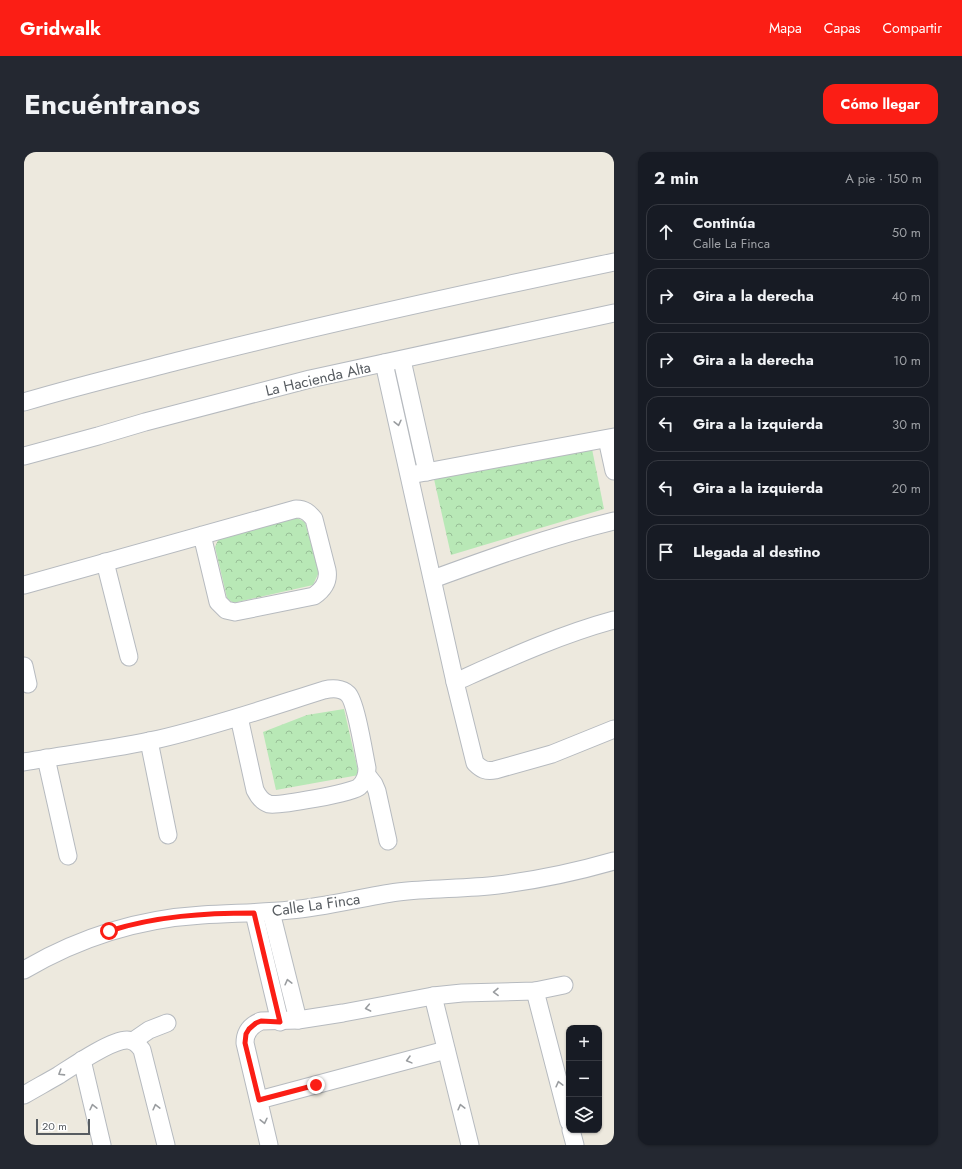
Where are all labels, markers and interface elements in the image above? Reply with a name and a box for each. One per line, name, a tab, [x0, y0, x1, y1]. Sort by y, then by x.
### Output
text: Gridwalk	[20, 15, 101, 42]
text: Mapa	[769, 18, 802, 38]
text: Capas	[824, 18, 861, 38]
text: Compartir	[883, 18, 942, 38]
text: Encuéntranos	[24, 84, 200, 125]
button: Cómo llegar	[823, 84, 938, 124]
text: 2 min	[654, 166, 699, 190]
text: A pie · 150 m	[845, 169, 922, 188]
text: Continúa	[693, 212, 755, 234]
icon: ahead	[655, 221, 677, 243]
text: 50 m	[892, 223, 921, 242]
text: Calle La Finca	[693, 234, 770, 253]
icon: right	[655, 285, 677, 307]
text: Gira a la derecha	[693, 285, 814, 307]
text: 40 m	[892, 287, 921, 306]
icon: right	[655, 349, 677, 371]
text: Gira a la derecha	[693, 349, 814, 371]
text: 10 m	[893, 351, 921, 370]
street label: La Hacienda Alta	[263, 356, 373, 402]
icon: left	[655, 413, 677, 435]
text: Gira a la izquierda	[693, 413, 823, 435]
text: 30 m	[892, 415, 921, 434]
one-way arrow	[394, 420, 402, 426]
icon: left	[655, 477, 677, 499]
text: Gira a la izquierda	[693, 477, 823, 499]
text: 20 m	[892, 479, 921, 498]
icon: arrive	[655, 541, 677, 563]
text: Llegada al destino	[693, 541, 820, 563]
street label: Calle La Finca	[271, 888, 361, 922]
route start	[100, 922, 118, 940]
one-way arrow	[285, 979, 293, 985]
one-way arrow	[493, 987, 499, 996]
one-way arrow	[365, 1004, 371, 1012]
map controls	[566, 1025, 602, 1133]
button: +	[566, 1025, 602, 1061]
one-way arrow	[406, 1055, 413, 1064]
button: −	[566, 1061, 602, 1097]
one-way arrow	[58, 1069, 65, 1076]
route end	[307, 1076, 325, 1094]
one-way arrow	[556, 1081, 564, 1087]
button: layers	[566, 1097, 602, 1133]
one-way arrow	[90, 1104, 98, 1110]
one-way arrow	[153, 1104, 161, 1110]
one-way arrow	[457, 1104, 465, 1110]
scale bar	[36, 1117, 90, 1136]
text: 20 m	[42, 1118, 67, 1134]
one-way arrow	[259, 1118, 267, 1125]

